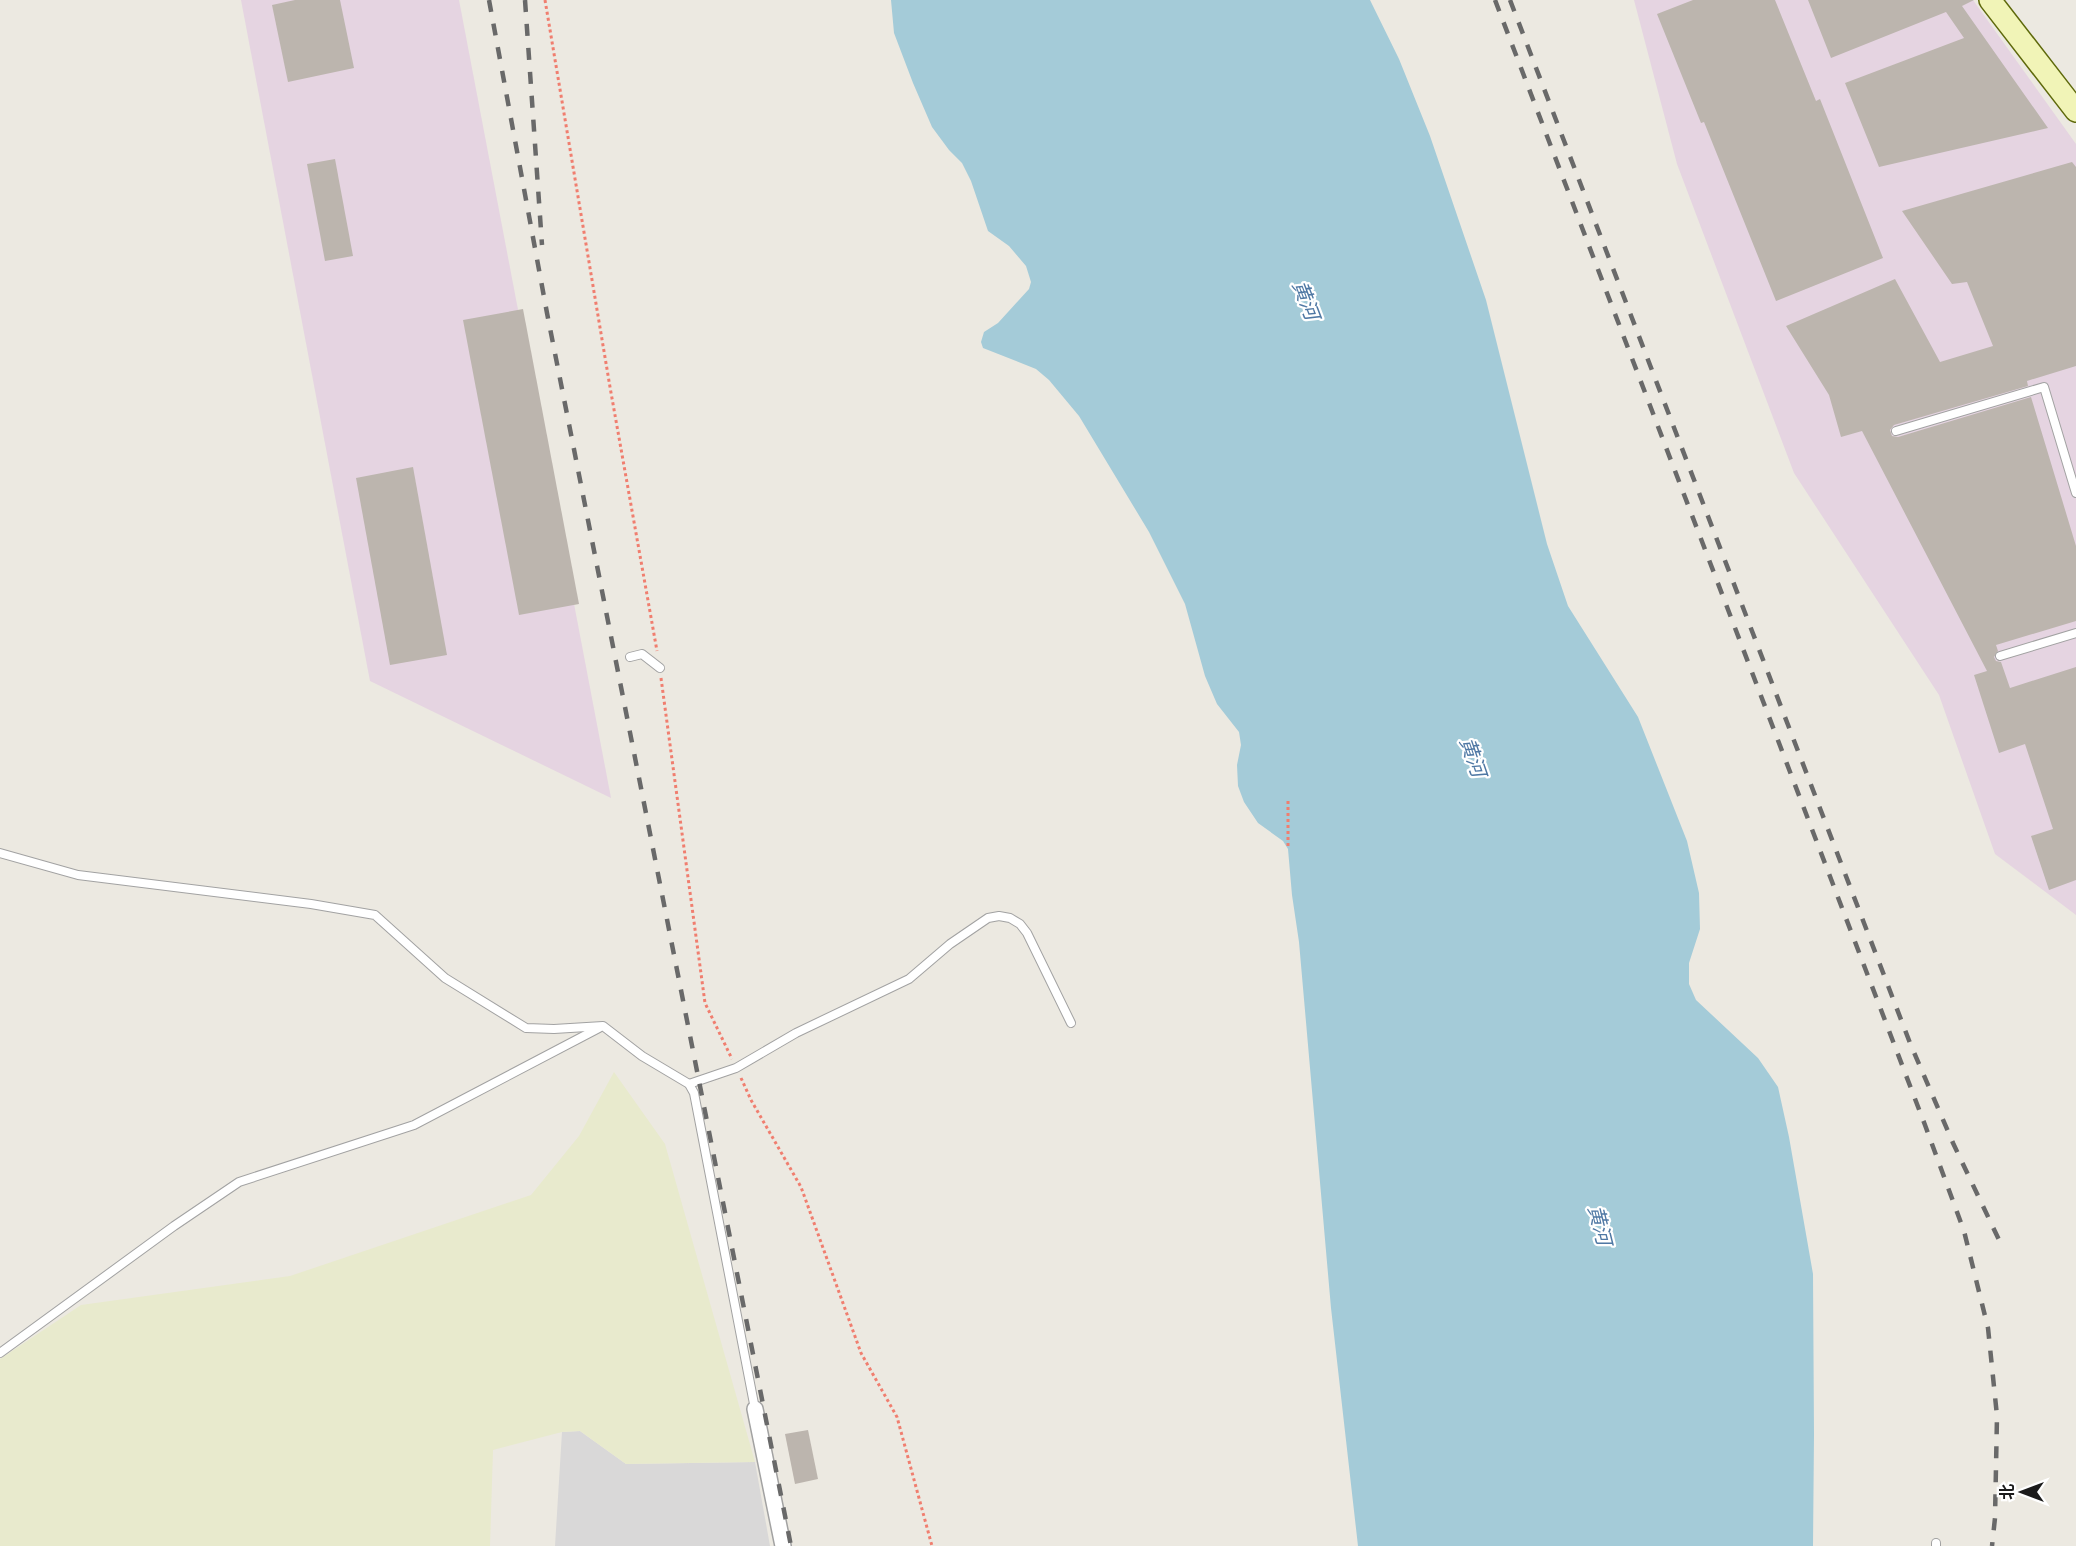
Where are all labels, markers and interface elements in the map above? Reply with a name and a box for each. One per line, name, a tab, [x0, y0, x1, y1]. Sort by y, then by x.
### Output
water label: 黄河	[1286, 276, 1328, 327]
water label: 黄河	[1453, 734, 1494, 784]
water label: 黄河	[1582, 1202, 1619, 1252]
north arrow	[1992, 1462, 2052, 1522]
text: 北	[1996, 1484, 2019, 1500]

